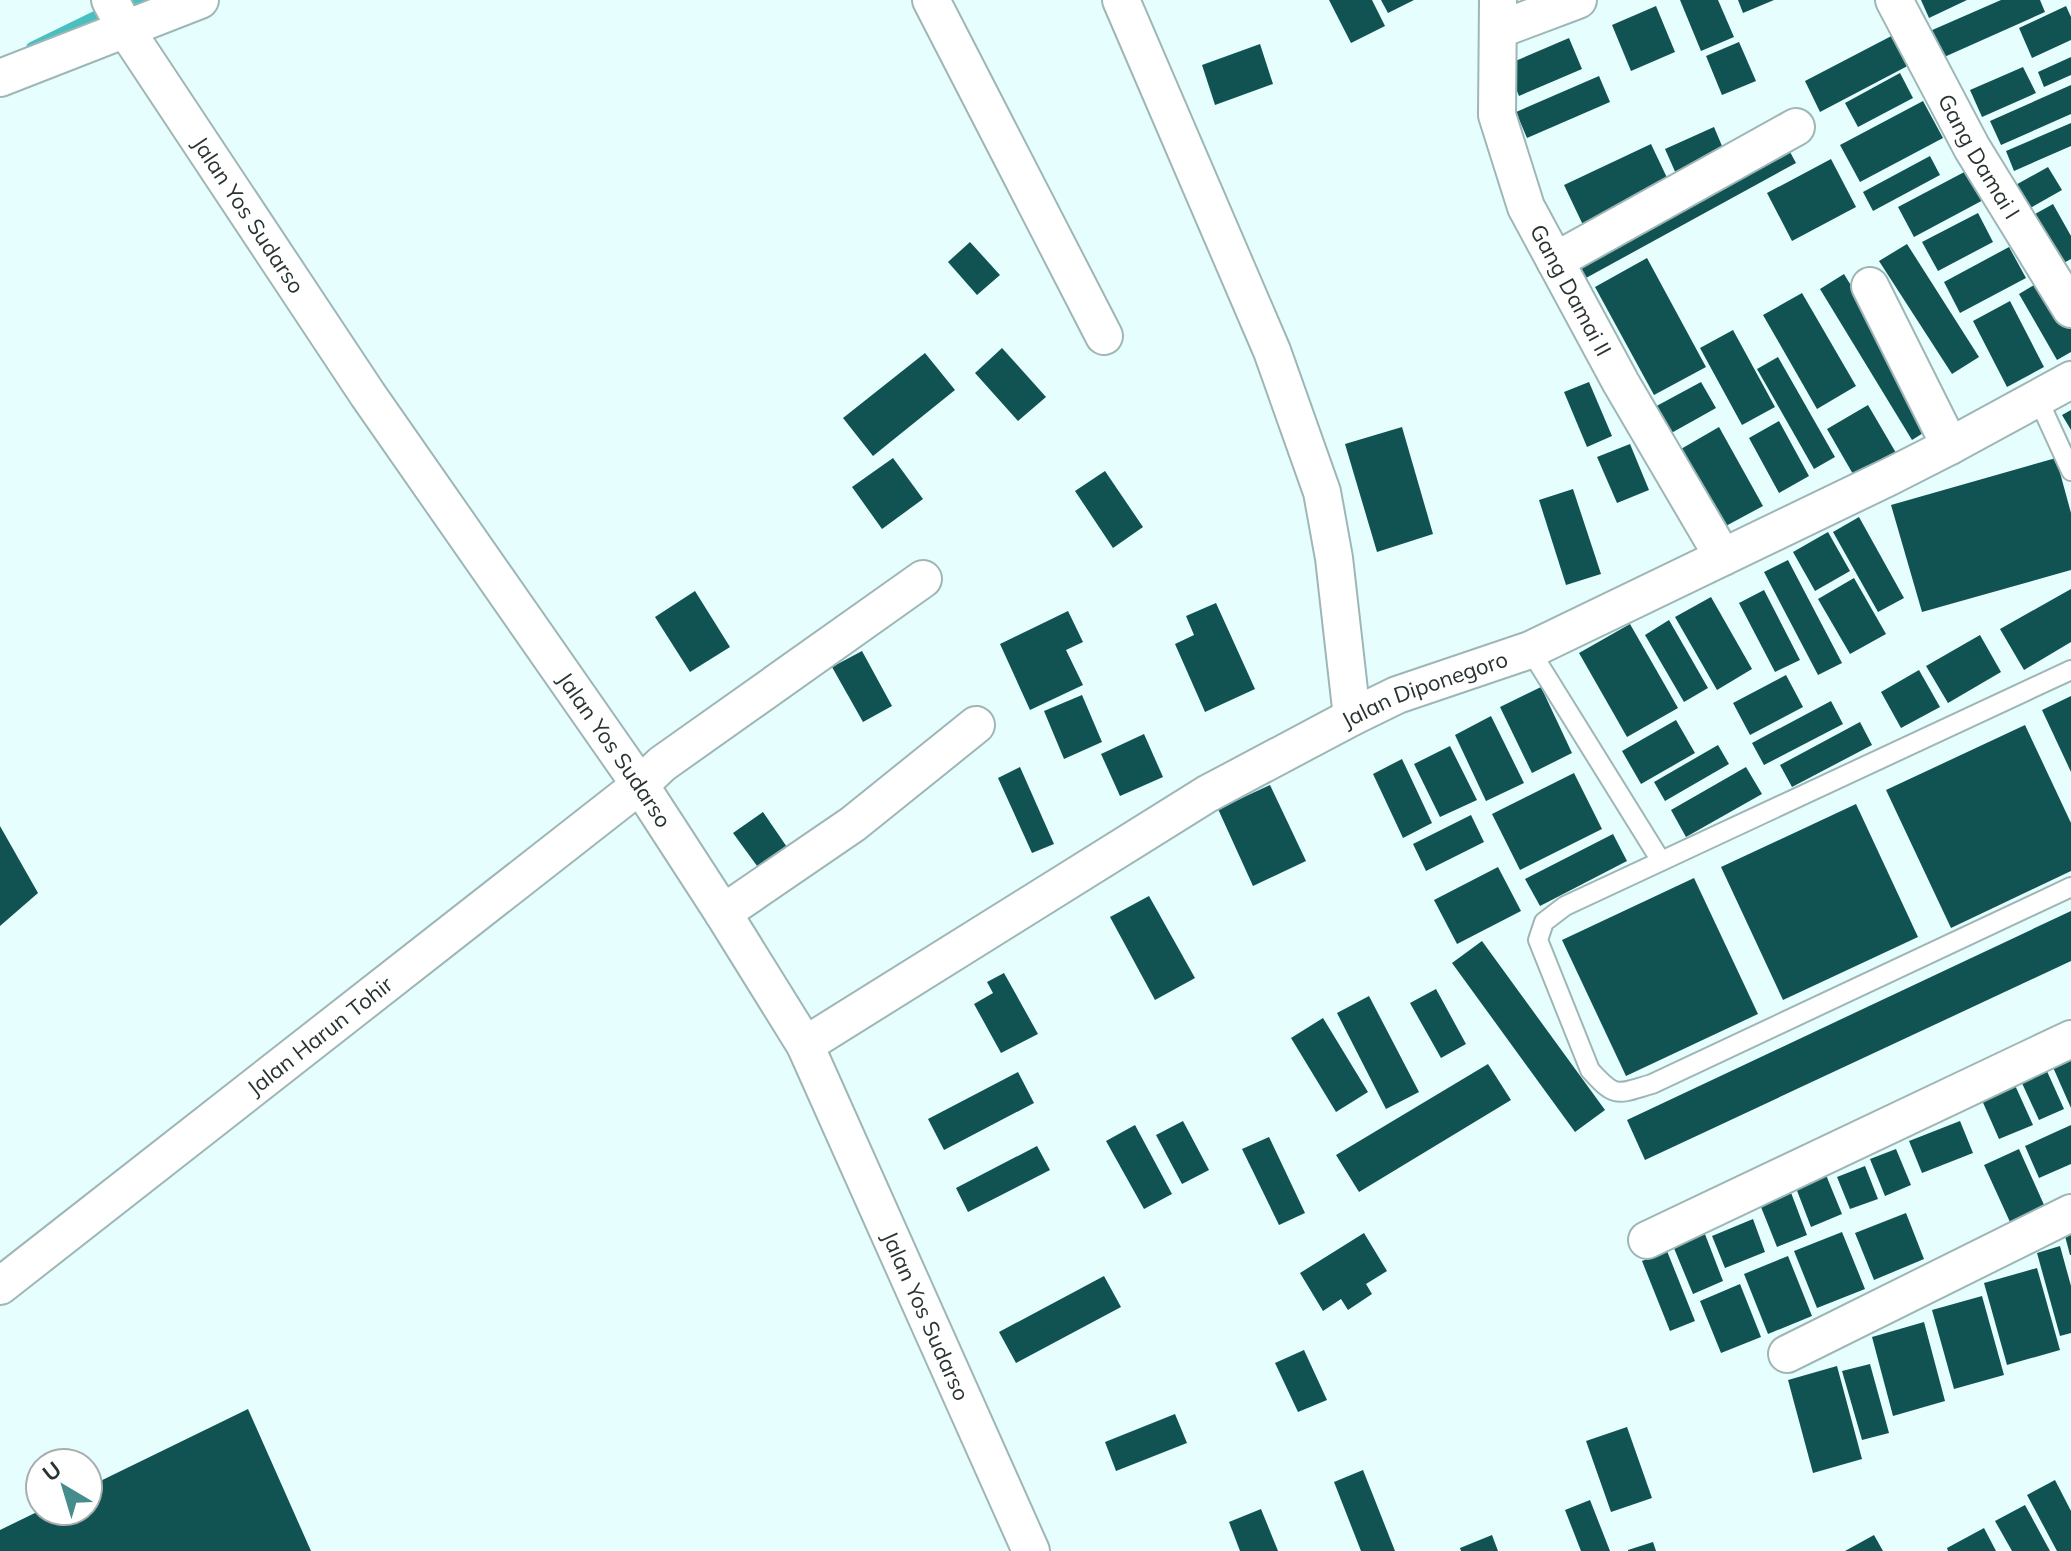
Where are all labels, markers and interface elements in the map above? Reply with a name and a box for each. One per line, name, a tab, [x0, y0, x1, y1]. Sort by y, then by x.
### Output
street label: Gang Damai I	[1932, 89, 2026, 224]
street label: Jalan Yos Sudarso	[187, 131, 311, 299]
street label: Gang Damai II	[1524, 219, 1618, 361]
street label: Jalan Diponegoro	[1336, 645, 1511, 734]
street label: Jalan Yos Sudarso	[551, 666, 678, 833]
street label: Jalan Harun Tohir	[241, 970, 398, 1101]
street label: Jalan Yos Sudarso	[876, 1227, 976, 1405]
north arrow	[24, 1447, 104, 1527]
text: U	[37, 1455, 67, 1487]

